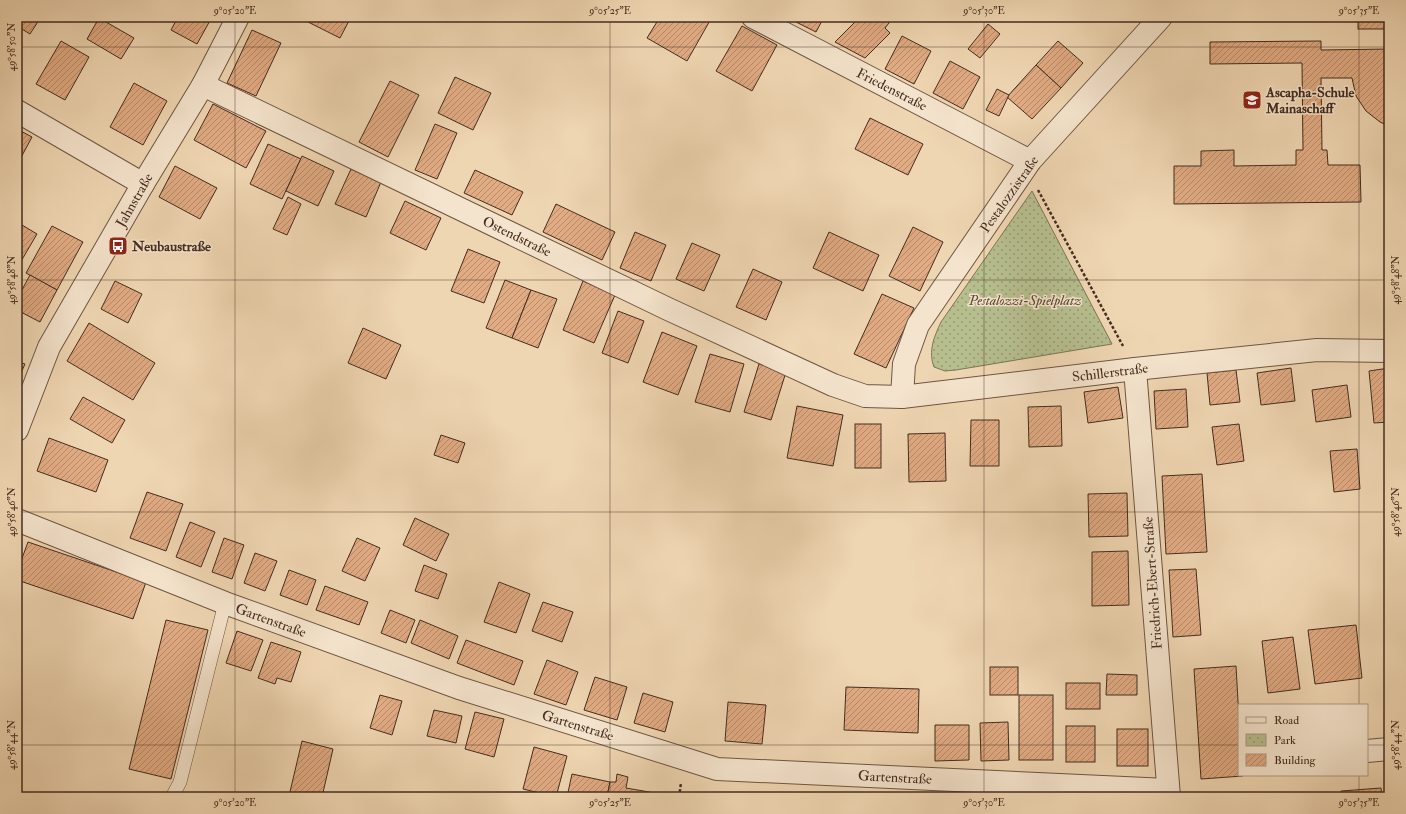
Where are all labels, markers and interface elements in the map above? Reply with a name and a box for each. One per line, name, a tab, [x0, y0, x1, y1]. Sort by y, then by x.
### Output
text: 9°05'20"E	[213, 5, 256, 17]
text: 9°05'25"E	[588, 5, 631, 17]
text: 9°05'30"E	[962, 5, 1005, 17]
text: 9°05'35"E	[1338, 5, 1379, 17]
text: 49°58'50"N	[6, 23, 18, 71]
street label: Friedenstraße	[854, 64, 930, 115]
place label: Ascapha-Schule Mainaschaff	[1265, 84, 1355, 117]
school or university icon: Ascapha-Schule Mainaschaff	[1241, 89, 1263, 111]
street label: Pestalozzistraße	[977, 152, 1042, 236]
street label: Jahnstraße	[112, 170, 157, 231]
street label: Ostendstraße	[480, 213, 554, 260]
bus stop icon: Neubaustraße	[107, 235, 129, 257]
place label: Neubaustraße	[131, 238, 211, 255]
text: 49°58'48"N	[6, 255, 18, 305]
text: 49°58'48"N	[1390, 255, 1402, 305]
park label: Pestalozzi-Spielplatz	[968, 292, 1081, 309]
street label: Schillerstraße	[1071, 359, 1149, 386]
text: 49°58'46"N	[6, 487, 18, 537]
text: 49°58'46"N	[1390, 487, 1402, 537]
street label: Friedrich-Ebert-Straße	[1139, 516, 1166, 650]
street label: Gartenstraße	[233, 600, 309, 641]
legend	[1238, 704, 1368, 776]
street label: Gartenstraße	[540, 707, 616, 744]
text: Road	[1274, 713, 1299, 728]
text: 49°58'44"N	[6, 720, 18, 770]
text: 49°58'44"N	[1390, 720, 1402, 770]
text: Park	[1274, 733, 1296, 748]
text: Building	[1274, 753, 1317, 768]
street label: Gartenstraße	[858, 767, 933, 788]
text: 9°05'20"E	[213, 797, 256, 809]
text: 9°05'25"E	[588, 797, 631, 809]
text: 9°05'30"E	[962, 797, 1005, 809]
text: 9°05'35"E	[1338, 797, 1379, 809]

